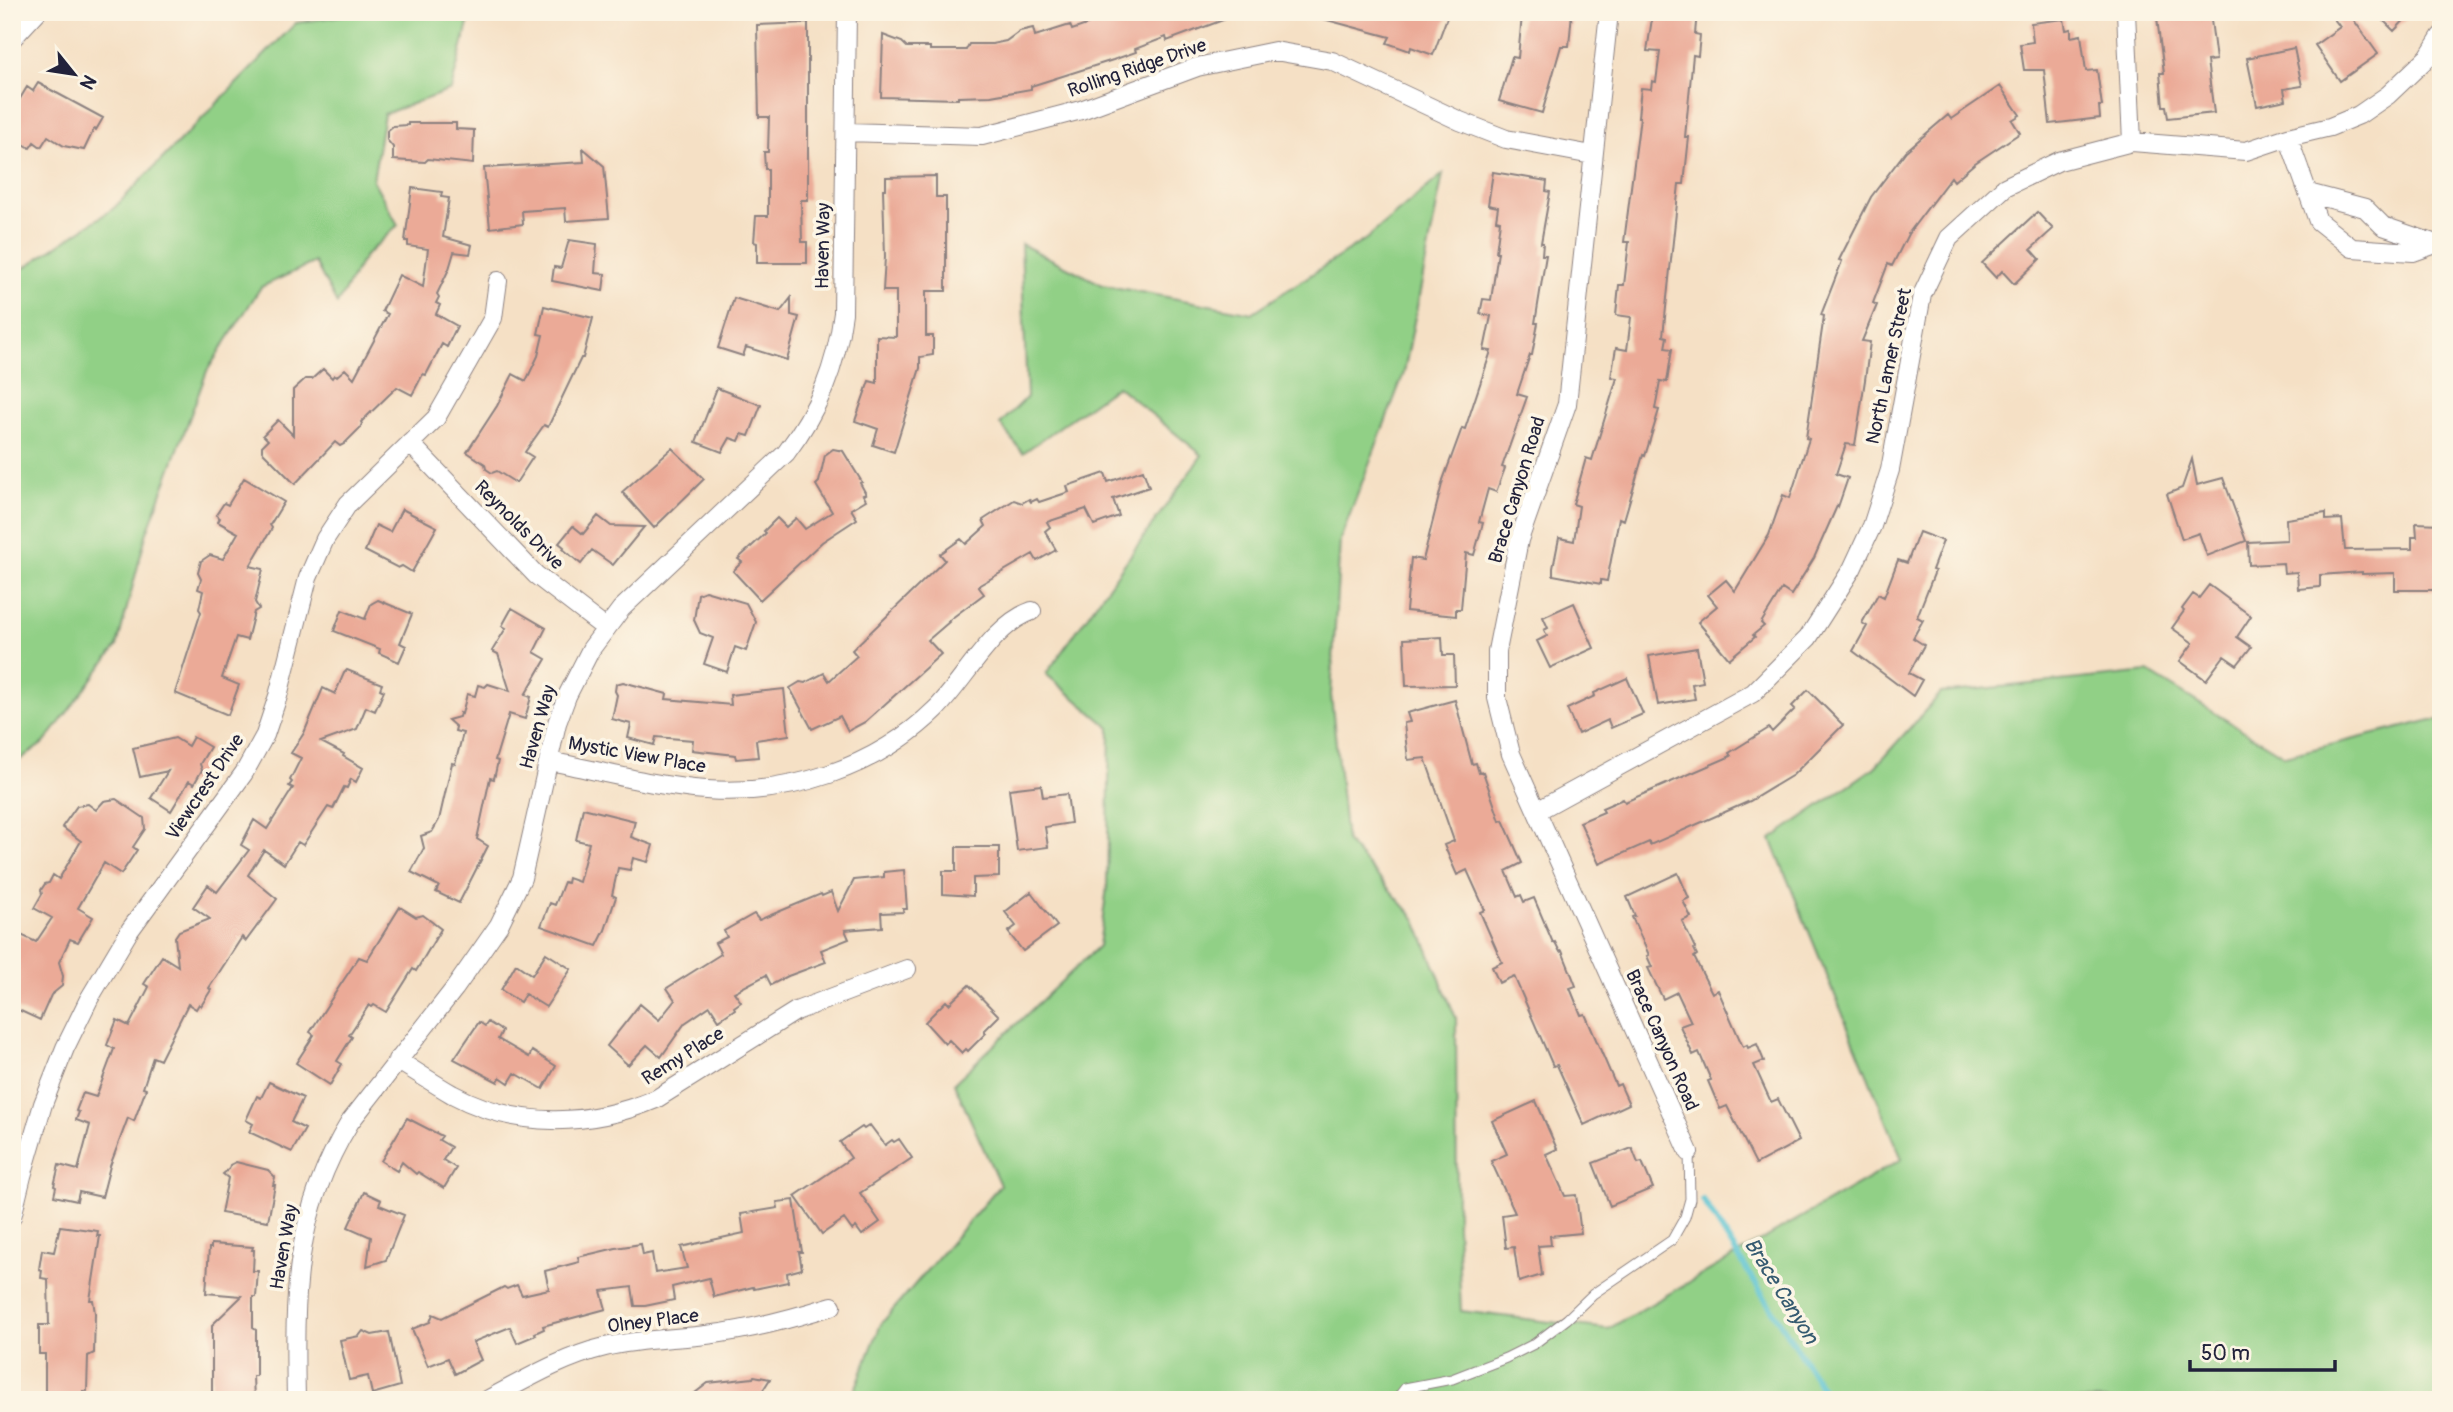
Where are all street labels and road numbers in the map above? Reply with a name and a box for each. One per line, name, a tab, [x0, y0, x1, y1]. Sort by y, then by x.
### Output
street label: Rolling Ridge Drive	[1065, 33, 1210, 103]
street label: Haven Way	[810, 203, 836, 289]
street label: North Lamer Street	[1861, 286, 1917, 446]
street label: Brace Canyon Road	[1483, 414, 1551, 566]
street label: Reynolds Drive	[469, 475, 569, 575]
street label: Haven Way	[515, 682, 561, 772]
street label: Viewcrest Drive	[161, 729, 250, 845]
street label: Mystic View Place	[566, 731, 708, 779]
street label: Brace Canyon Road	[1620, 966, 1704, 1114]
street label: Remy Place	[638, 1021, 729, 1091]
street label: Haven Way	[265, 1202, 303, 1292]
street label: Olney Place	[606, 1303, 701, 1339]

